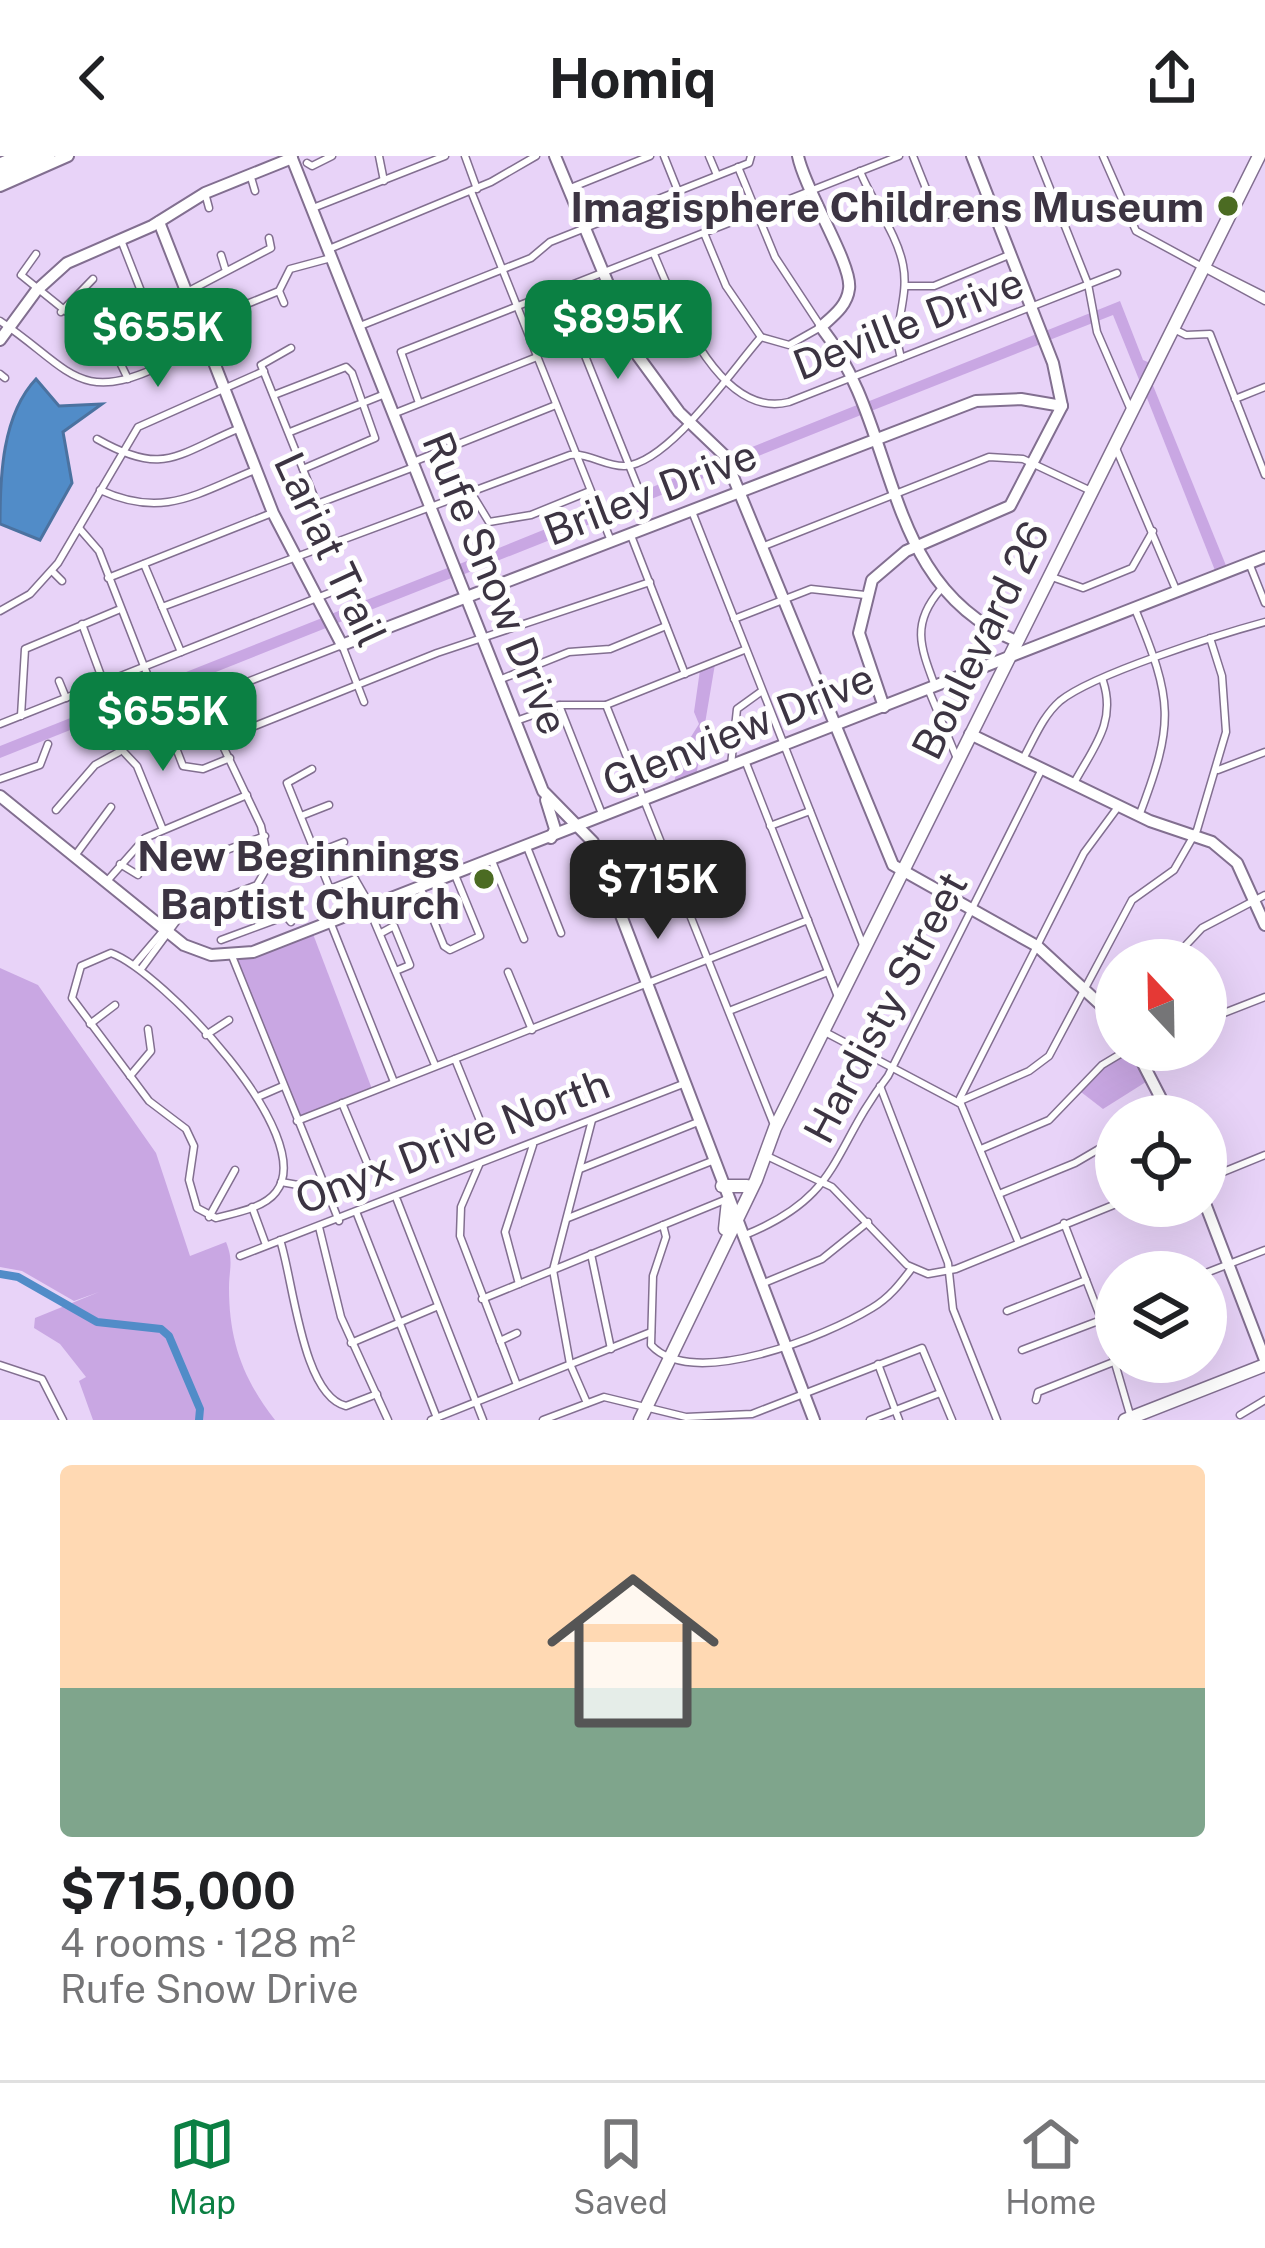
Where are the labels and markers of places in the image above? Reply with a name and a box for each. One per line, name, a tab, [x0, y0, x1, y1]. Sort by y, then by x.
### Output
place label: Imagisphere Childrens Museum	[570, 182, 1204, 231]
marker: Imagisphere Childrens Museum	[1215, 193, 1241, 219]
pin: $895K	[534, 280, 702, 382]
pin: $655K	[74, 288, 242, 390]
pin: $655K	[79, 672, 247, 774]
place label: New Beginnings Baptist Church	[137, 831, 460, 928]
pin: $715K	[574, 840, 742, 942]
marker: New Beginnings Baptist Church	[471, 866, 497, 892]

